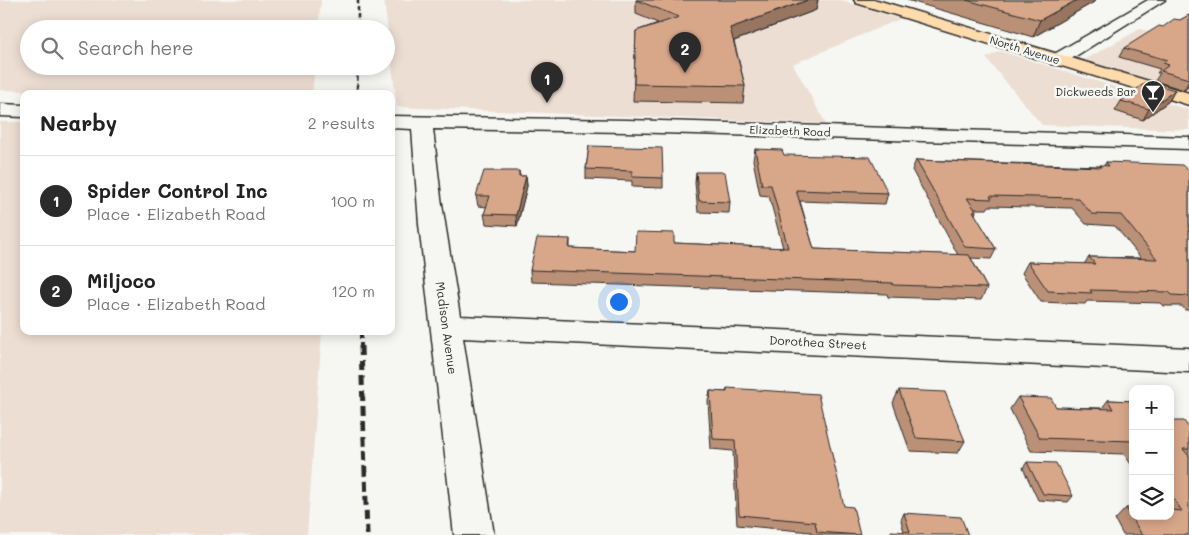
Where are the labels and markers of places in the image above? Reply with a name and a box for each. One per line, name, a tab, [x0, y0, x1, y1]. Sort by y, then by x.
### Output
pin: 2	[669, 32, 701, 73]
pin: 1	[531, 62, 563, 103]
bar icon: Dickweeds Bar	[1140, 79, 1166, 113]
place label: Dickweeds Bar	[1056, 84, 1136, 99]

